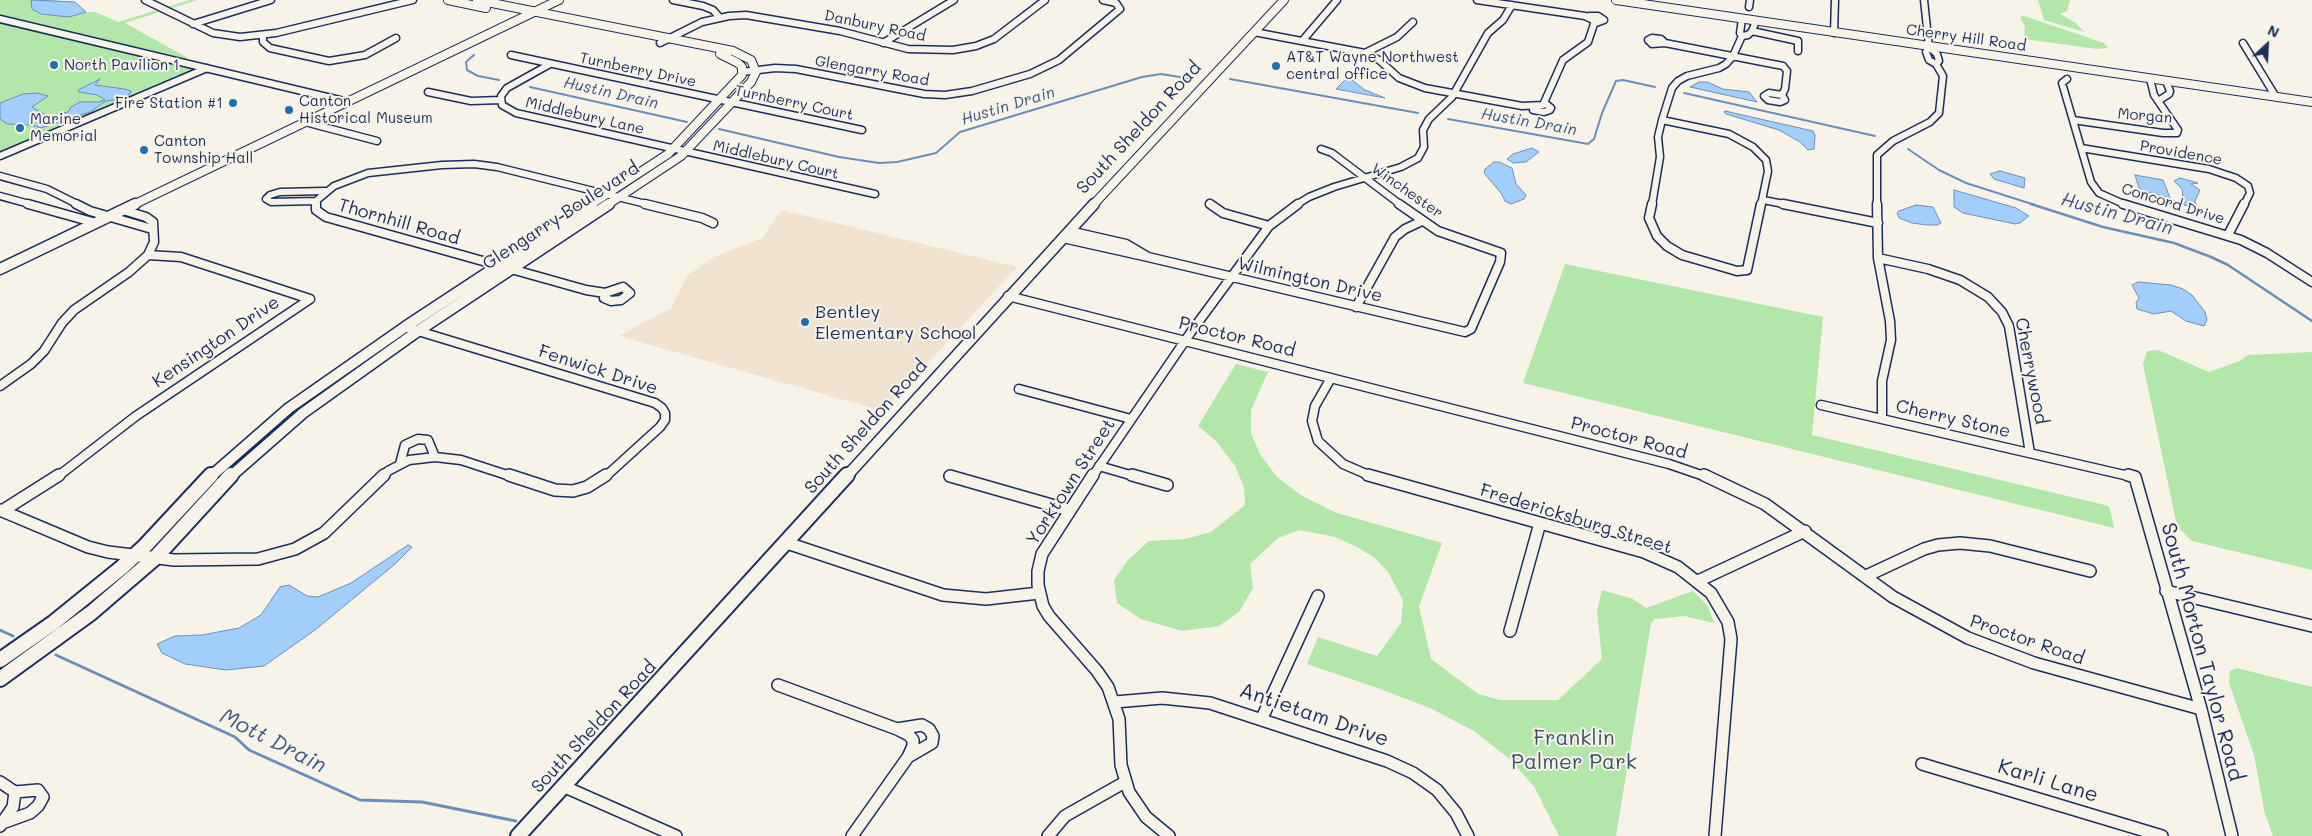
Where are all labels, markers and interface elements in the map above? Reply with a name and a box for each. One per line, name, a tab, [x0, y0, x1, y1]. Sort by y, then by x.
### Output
street label: Danbury Road	[823, 6, 927, 46]
north arrow	[2242, 20, 2292, 70]
text: N	[2265, 20, 2282, 42]
street label: Cherry Hill Road	[1905, 21, 2027, 55]
place label: AT&T Wayne Northwest central office	[1286, 48, 1459, 83]
street label: Turnberry Drive	[578, 49, 698, 91]
street label: Glengarry Road	[814, 52, 930, 90]
place label: North Pavilion 1	[64, 56, 179, 74]
street label: South Sheldon Road	[1072, 57, 1206, 199]
marker: North Pavilion 1	[48, 59, 60, 71]
marker: AT&T Wayne Northwest central office	[1270, 60, 1282, 72]
water label: Hustin Drain	[562, 73, 660, 113]
street label: Turnberry Court	[733, 82, 855, 124]
water label: Hustin Drain	[959, 83, 1057, 129]
place label: Canton Historical Museum	[299, 92, 433, 127]
place label: Fire Station #1	[115, 94, 223, 112]
street label: Middlebury Lane	[524, 94, 646, 138]
marker: Fire Station #1	[227, 97, 239, 109]
marker: Canton Historical Museum	[283, 104, 295, 116]
water label: Hustin Drain	[1480, 104, 1578, 140]
street label: Morgan	[2117, 105, 2173, 127]
place label: Marine Memorial	[30, 110, 97, 145]
marker: Marine Memorial	[14, 122, 26, 134]
place label: Canton Township Hall	[154, 132, 253, 167]
street label: Middlebury Court	[711, 137, 841, 183]
street label: Providence	[2138, 137, 2224, 169]
marker: Canton Township Hall	[138, 144, 150, 156]
street label: Glengarry Boulevard	[479, 157, 643, 275]
street label: Winchester	[1368, 160, 1446, 222]
street label: Concord Drive	[2119, 180, 2227, 228]
water label: Hustin Drain	[2059, 188, 2175, 240]
street label: Thornhill Road	[336, 194, 462, 250]
street label: Wilmington Drive	[1235, 253, 1385, 307]
street label: Kensington Drive	[148, 291, 284, 393]
place label: Bentley Elementary School	[815, 301, 976, 344]
street label: Proctor Road	[1176, 312, 1298, 362]
marker: Bentley Elementary School	[799, 316, 811, 328]
street label: Cherrywood	[2010, 316, 2052, 426]
street label: Fenwick Drive	[536, 341, 660, 399]
street label: South Sheldon Road	[800, 355, 932, 499]
street label: Cherry Stone	[1893, 395, 2013, 443]
street label: Proctor Road	[1568, 412, 1690, 464]
street label: Yorktown Street	[1022, 415, 1120, 549]
street label: Fredericksburg Street	[1477, 479, 1675, 559]
street label: South Morton Taylor Road	[2155, 520, 2249, 784]
street label: Proctor Road	[1967, 610, 2087, 670]
street label: South Sheldon Road	[527, 656, 661, 798]
street label: Antietam Drive	[1236, 678, 1392, 752]
water label: Mott Drain	[215, 703, 331, 779]
park label: Franklin Palmer Park	[1511, 726, 1637, 776]
street label: Karli Lane	[1995, 754, 2101, 808]

